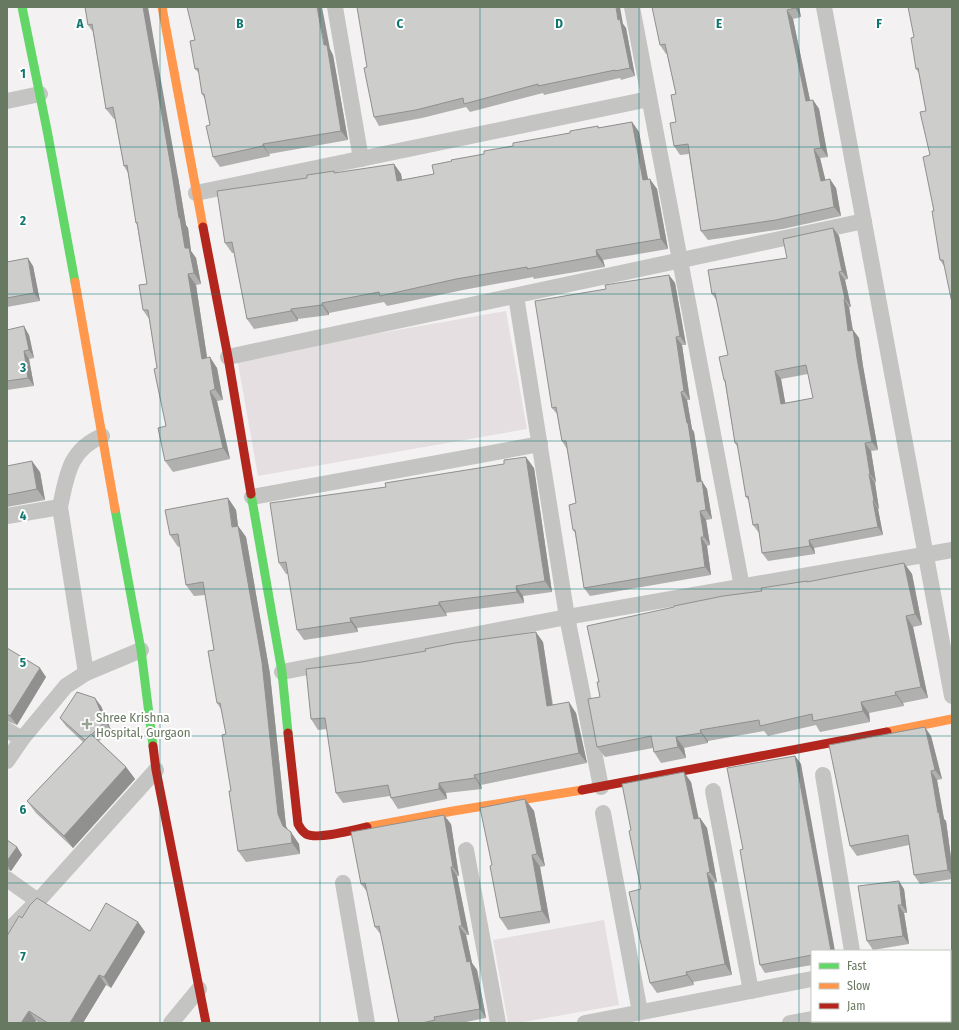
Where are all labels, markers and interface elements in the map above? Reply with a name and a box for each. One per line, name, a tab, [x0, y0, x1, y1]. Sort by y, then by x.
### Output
text: A	[75, 16, 84, 31]
text: B	[236, 16, 244, 31]
text: C	[397, 16, 404, 31]
text: D	[555, 16, 563, 31]
text: E	[716, 16, 722, 31]
text: F	[876, 16, 882, 31]
text: 1	[20, 66, 26, 81]
text: 2	[19, 213, 26, 228]
text: 3	[19, 360, 26, 375]
text: 4	[20, 508, 27, 523]
text: 5	[20, 655, 26, 670]
place label: Shree Krishna Hospital, Gurgaon	[96, 710, 191, 740]
marker: Shree Krishna Hospital, Gurgaon	[81, 718, 93, 730]
text: 6	[20, 802, 27, 817]
text: 7	[20, 949, 26, 964]
legend	[811, 950, 951, 1022]
text: Fast	[847, 959, 866, 973]
text: Slow	[847, 979, 870, 993]
text: Jam	[847, 999, 865, 1013]

